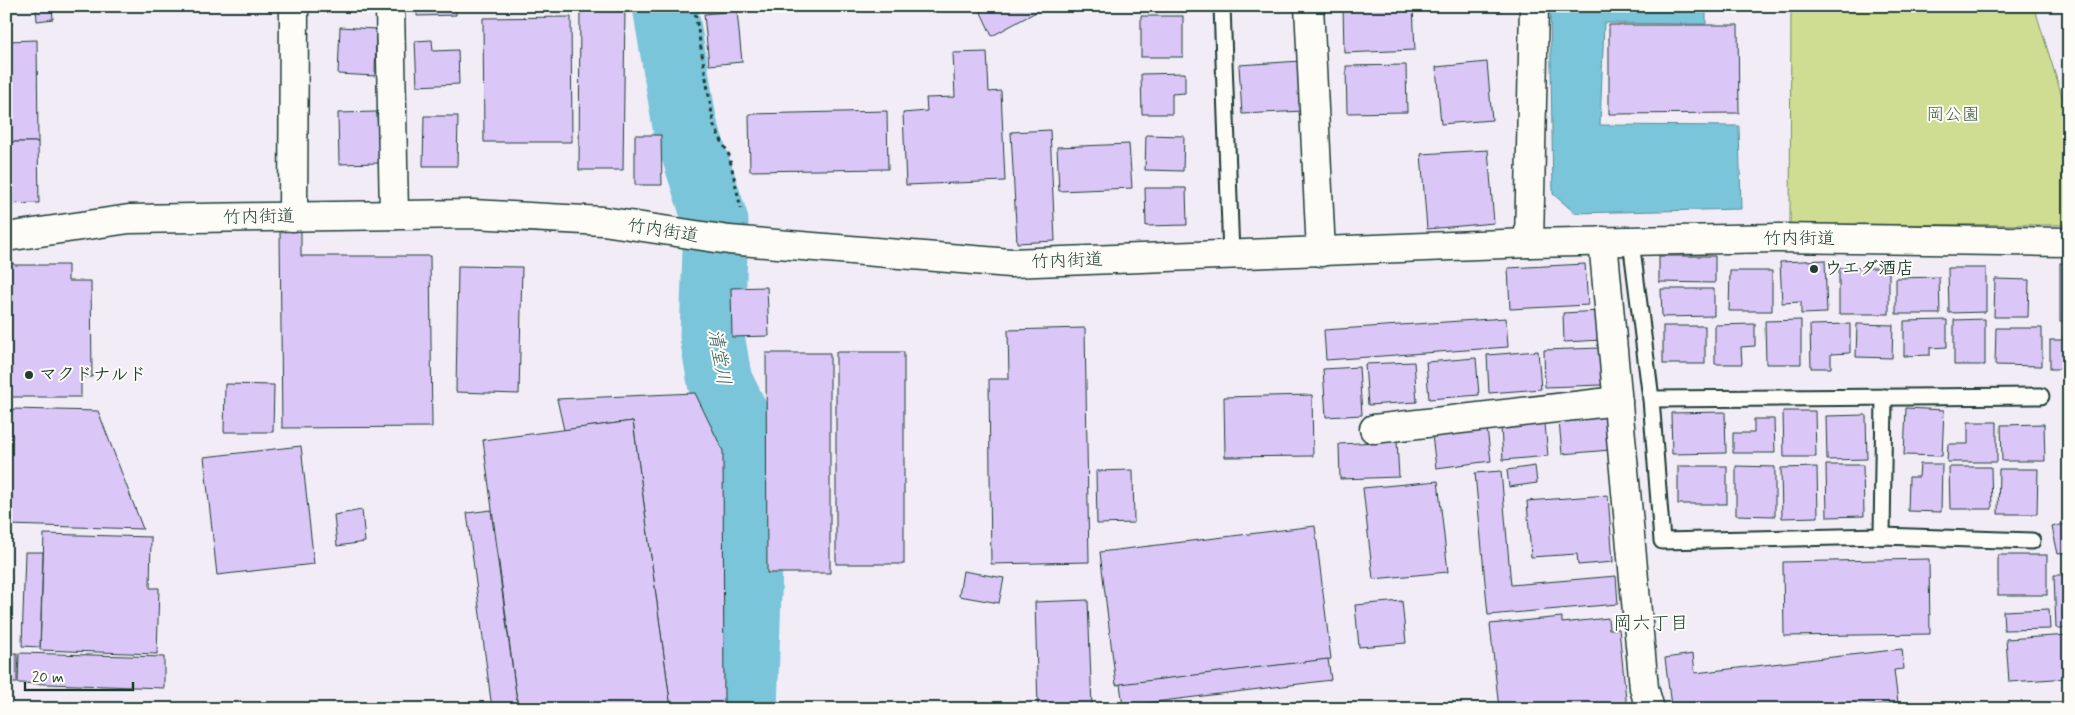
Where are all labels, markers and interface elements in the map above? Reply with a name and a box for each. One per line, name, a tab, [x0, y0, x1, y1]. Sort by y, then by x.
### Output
park label: 岡公園	[1926, 103, 1980, 127]
street label: 竹内街道	[223, 204, 295, 230]
street label: 竹内街道	[626, 214, 700, 248]
street label: 竹内街道	[1763, 227, 1835, 251]
street label: 竹内街道	[1031, 248, 1103, 274]
place label: ウエダ酒店	[1824, 257, 1914, 281]
marker: ウエダ酒店	[1808, 263, 1820, 275]
water label: 清堂川	[702, 327, 736, 387]
place label: マクドナルド	[39, 363, 146, 387]
marker: マクドナルド	[23, 369, 35, 381]
district label: 岡六丁目	[1613, 611, 1689, 636]
scale bar	[25, 660, 132, 692]
text: 20 m	[32, 668, 64, 688]

